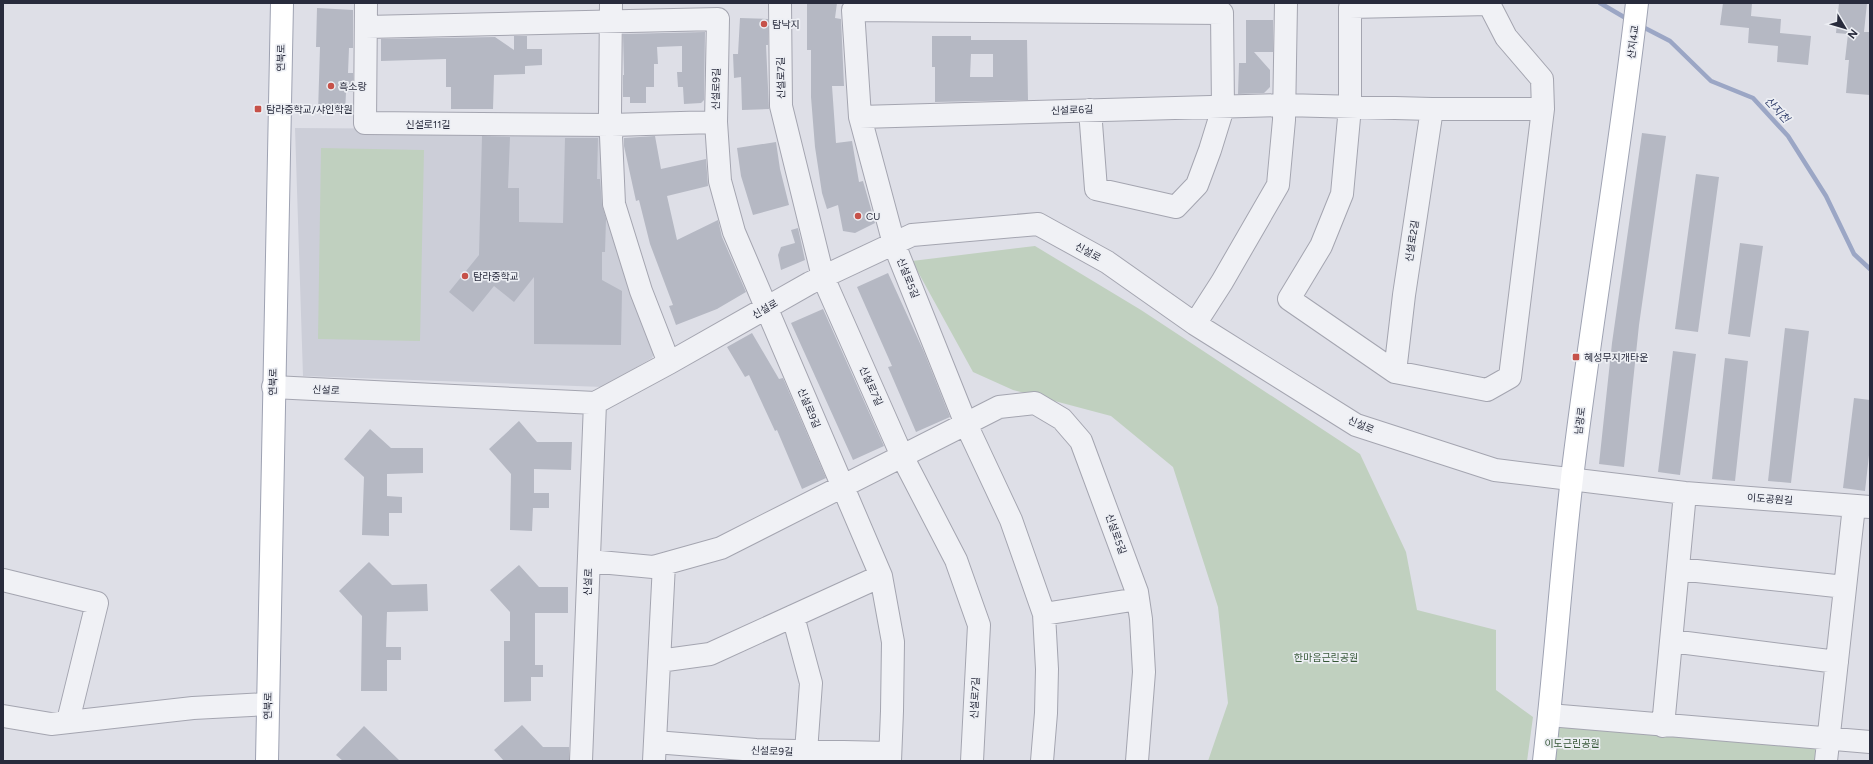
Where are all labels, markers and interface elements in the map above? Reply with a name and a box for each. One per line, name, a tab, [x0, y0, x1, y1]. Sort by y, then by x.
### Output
north arrow	[1825, 8, 1865, 48]
place label: 탐낙지	[772, 18, 800, 31]
marker: 탐낙지	[759, 19, 769, 29]
street label: 산지4교	[1624, 24, 1642, 60]
text: N	[1845, 26, 1860, 41]
street label: 연북로	[274, 44, 288, 72]
street label: 신설로7길	[774, 57, 788, 99]
street label: 신설로9길	[709, 68, 723, 110]
place label: 흑소랑	[339, 80, 367, 93]
marker: 흑소랑	[326, 81, 336, 91]
water label: 산지천	[1762, 94, 1793, 127]
place label: 탐라중학교/샤인학원	[266, 103, 353, 116]
street label: 신설로6길	[1051, 103, 1093, 117]
marker: 탐라중학교/샤인학원	[253, 104, 263, 114]
street label: 신설로11길	[405, 118, 451, 131]
place label: CU	[866, 210, 880, 223]
marker: CU	[853, 211, 863, 221]
street label: 신설로2길	[1402, 219, 1422, 263]
street label: 신설로	[1073, 240, 1103, 264]
street label: 신설로5길	[894, 256, 922, 300]
place label: 탐라중학교	[473, 270, 519, 283]
marker: 탐라중학교	[460, 271, 470, 281]
street label: 신설로	[750, 296, 780, 322]
place label: 혜성무지개타운	[1584, 351, 1648, 364]
marker: 혜성무지개타운	[1571, 352, 1581, 362]
street label: 신설로7길	[856, 364, 886, 408]
street label: 연북로	[266, 368, 280, 396]
street label: 신설로	[312, 383, 340, 397]
street label: 신설로9길	[795, 386, 823, 430]
street label: 남광로	[1572, 407, 1588, 435]
street label: 신설로	[1346, 414, 1376, 436]
street label: 이도공원길	[1747, 491, 1793, 507]
street label: 신설로5길	[1103, 512, 1129, 556]
street label: 신설로	[581, 568, 595, 596]
park label: 한마음근린공원	[1294, 651, 1358, 664]
street label: 신설로7길	[967, 677, 983, 719]
street label: 연북로	[261, 692, 275, 720]
park label: 이도근린공원	[1544, 737, 1600, 750]
street label: 신설로9길	[751, 744, 793, 758]

